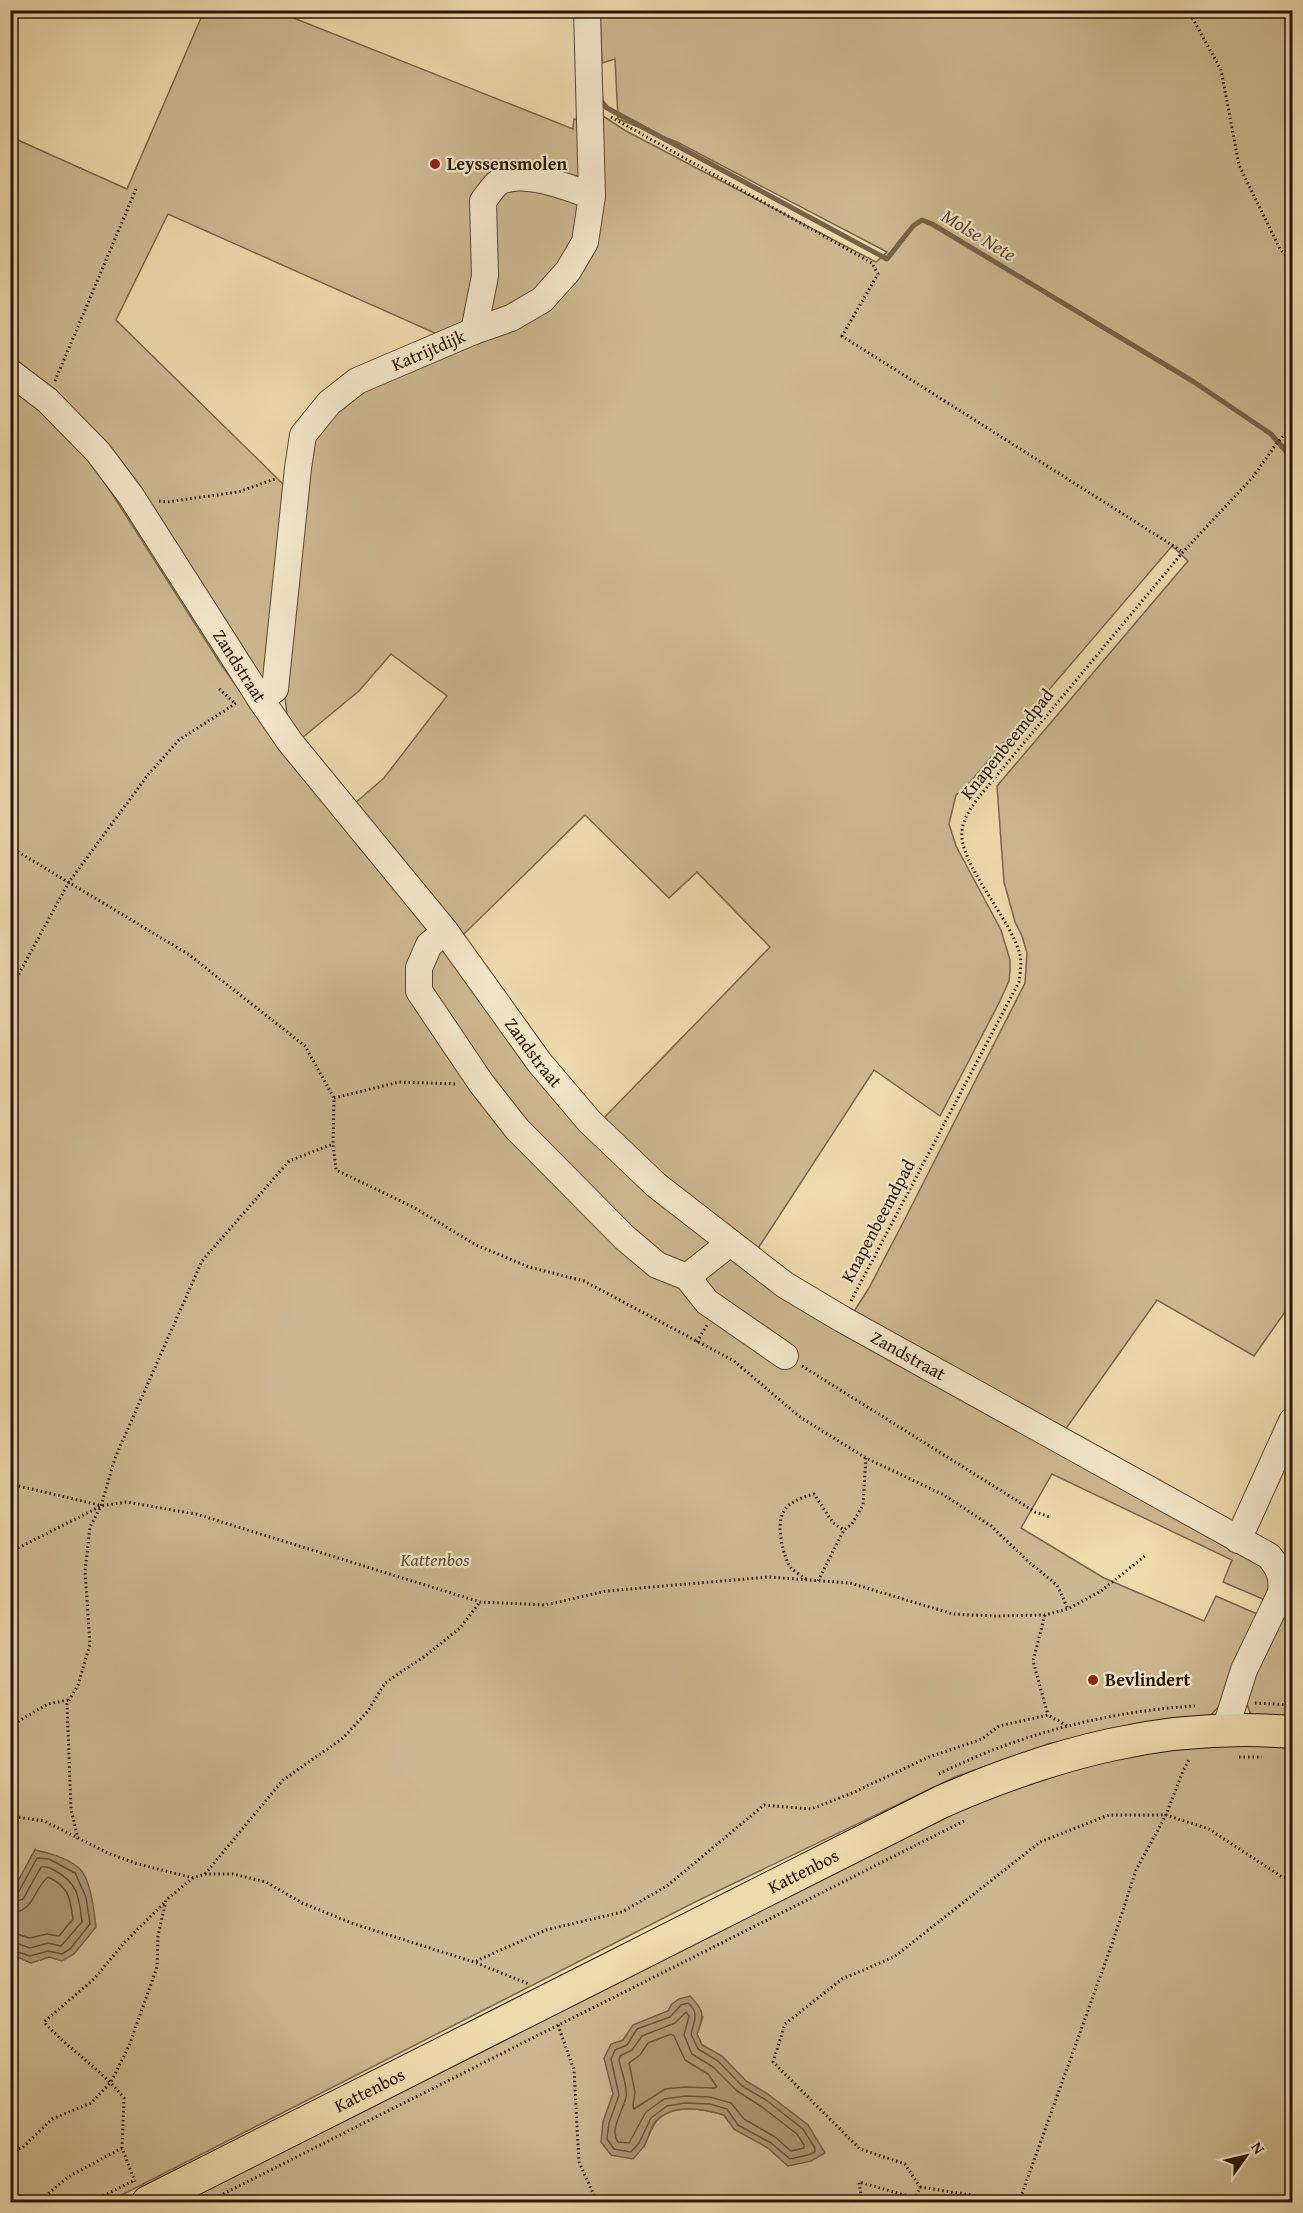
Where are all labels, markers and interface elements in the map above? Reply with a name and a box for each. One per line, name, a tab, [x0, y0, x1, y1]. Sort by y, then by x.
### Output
place label: Leyssensmolen	[447, 150, 568, 177]
marker: Leyssensmolen	[428, 157, 442, 171]
water label: Molse Nete	[936, 201, 1022, 268]
street label: Katrijtdijk	[387, 322, 470, 378]
street label: Zandstraat	[206, 624, 274, 708]
street label: Knapenbeemdpad	[953, 682, 1060, 805]
street label: Zandstraat	[498, 1012, 570, 1094]
street label: Knapenbeemdpad	[834, 1154, 922, 1287]
street label: Zandstraat	[866, 1324, 951, 1387]
park label: Kattenbos	[400, 1546, 470, 1573]
place label: Bevlindert	[1105, 1666, 1190, 1693]
marker: Bevlindert	[1086, 1673, 1100, 1687]
street label: Kattenbos	[763, 1842, 843, 1900]
street label: Kattenbos	[329, 2061, 409, 2119]
north arrow	[1216, 2126, 1276, 2186]
text: N	[1245, 2136, 1272, 2159]

